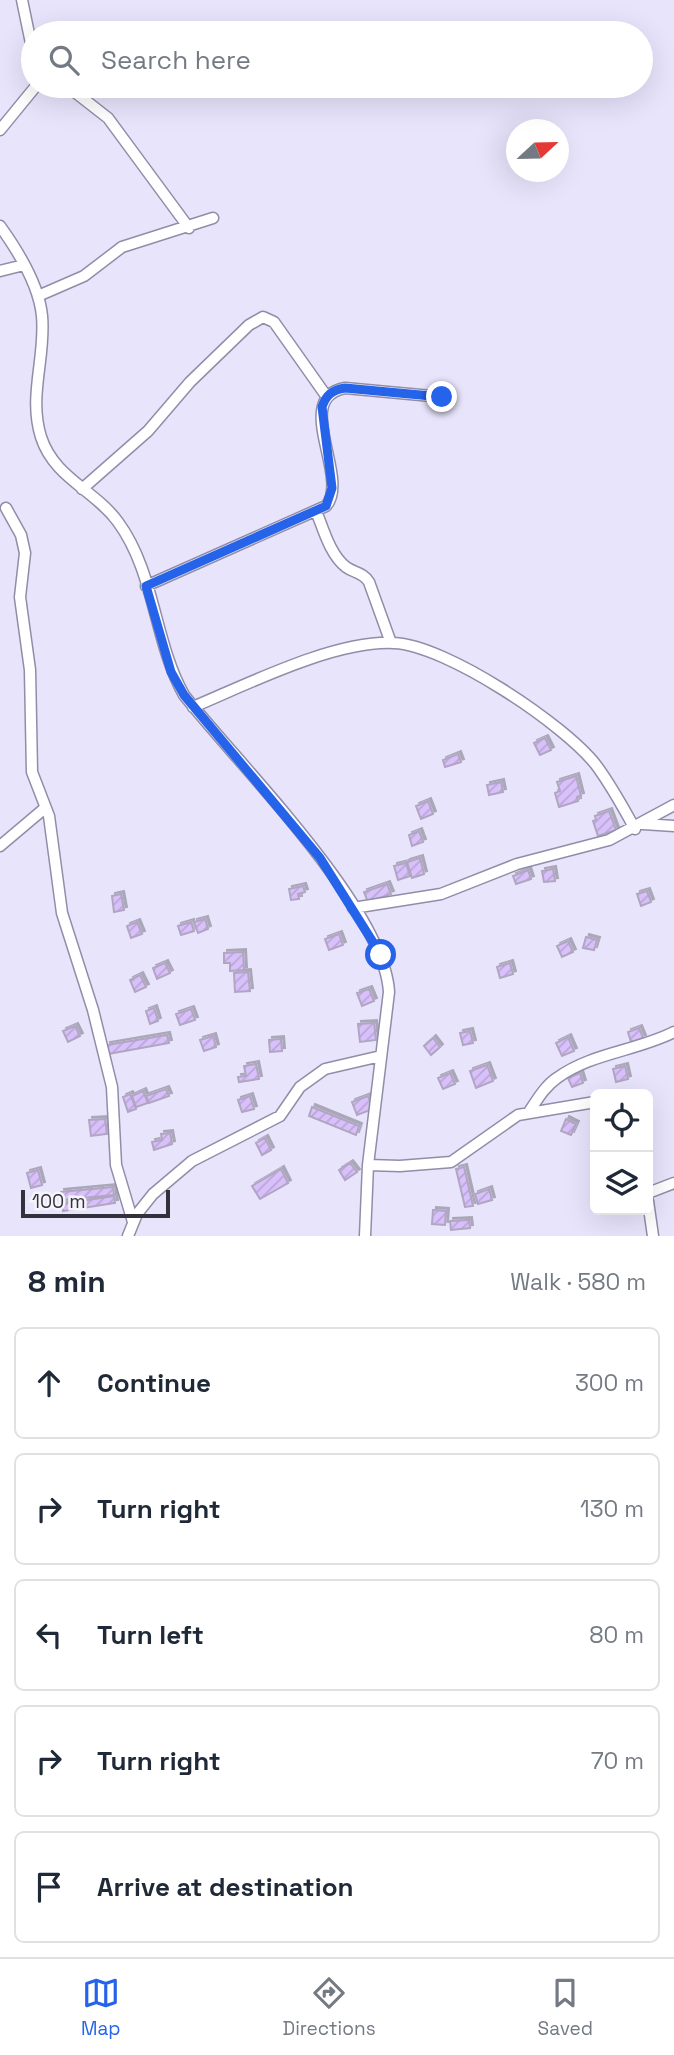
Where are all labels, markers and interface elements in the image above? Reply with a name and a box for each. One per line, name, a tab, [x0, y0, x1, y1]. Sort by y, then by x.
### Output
search box	[21, 21, 653, 98]
icon: search	[45, 41, 83, 79]
text: Search here	[101, 43, 251, 77]
north arrow	[506, 119, 569, 182]
route end	[426, 381, 457, 412]
route start	[365, 939, 396, 970]
map controls	[590, 1089, 653, 1215]
button: locate	[590, 1089, 653, 1152]
button: layers	[590, 1152, 653, 1215]
scale bar	[21, 1187, 170, 1219]
text: 100 m	[32, 1189, 86, 1214]
text: 8 min	[28, 1262, 106, 1301]
text: Walk · 580 m	[510, 1267, 646, 1297]
icon: ahead	[30, 1364, 68, 1402]
text: Continue	[97, 1366, 211, 1400]
text: 300 m	[575, 1368, 644, 1398]
icon: right	[30, 1490, 68, 1528]
text: Turn right	[97, 1492, 221, 1526]
text: 130 m	[580, 1494, 644, 1524]
icon: left	[30, 1616, 68, 1654]
text: Turn left	[97, 1618, 204, 1652]
text: 80 m	[589, 1620, 644, 1650]
icon: right	[30, 1742, 68, 1780]
text: Turn right	[97, 1744, 221, 1778]
text: 70 m	[591, 1746, 644, 1776]
icon: arrive	[30, 1868, 68, 1906]
text: Arrive at destination	[97, 1870, 354, 1904]
tab: Map	[81, 1974, 121, 2041]
tab: Directions	[283, 1974, 376, 2041]
tab: Saved	[538, 1974, 593, 2041]

